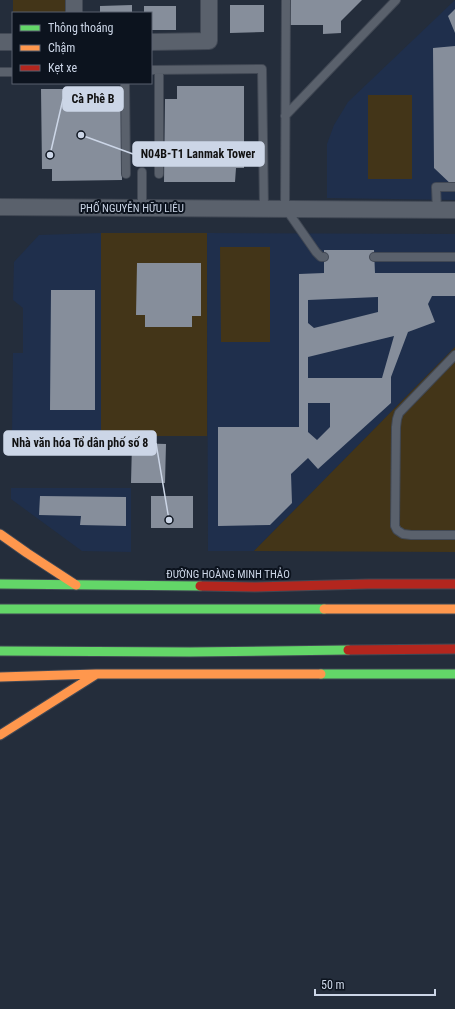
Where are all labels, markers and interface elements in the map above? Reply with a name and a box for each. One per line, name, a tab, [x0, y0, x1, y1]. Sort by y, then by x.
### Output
legend	[12, 12, 152, 84]
text: Thông thoáng	[48, 21, 113, 35]
text: Chậm	[48, 41, 75, 55]
text: Kẹt xe	[48, 61, 77, 75]
callout: Cà Phê B	[63, 87, 123, 111]
text: Cà Phê B	[71, 92, 115, 106]
callout: N04B-T1 Lanmak Tower	[133, 142, 264, 166]
text: N04B-T1 Lanmak Tower	[141, 147, 255, 161]
street label: PHỐ NGUYỄN HỮU LIÊU	[80, 200, 184, 215]
callout: Nhà văn hóa Tổ dân phố số 8	[4, 431, 156, 455]
text: Nhà văn hóa Tổ dân phố số 8	[12, 436, 148, 450]
street label: ĐƯỜNG HOÀNG MINH THẢO	[166, 567, 290, 581]
scale bar	[315, 971, 435, 997]
text: 50 m	[321, 978, 345, 992]

